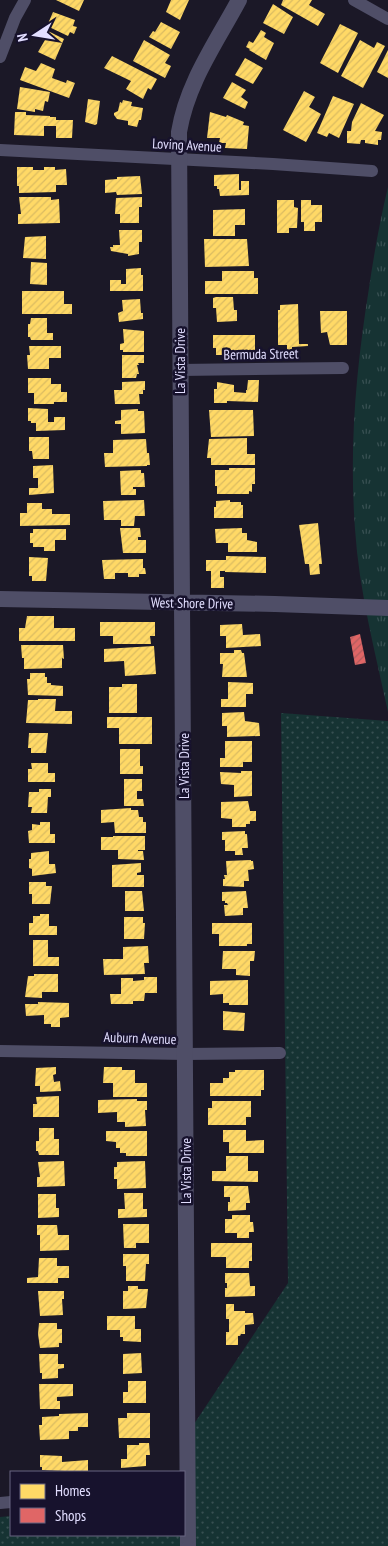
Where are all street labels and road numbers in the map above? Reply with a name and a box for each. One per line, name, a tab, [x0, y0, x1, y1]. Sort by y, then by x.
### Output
street label: Loving Avenue	[152, 134, 223, 156]
street label: La Vista Drive	[171, 328, 189, 394]
street label: Bermuda Street	[223, 344, 299, 364]
street label: West Shore Drive	[151, 593, 234, 613]
street label: La Vista Drive	[175, 733, 193, 799]
street label: Auburn Avenue	[103, 1028, 177, 1048]
street label: La Vista Drive	[177, 1138, 195, 1204]

